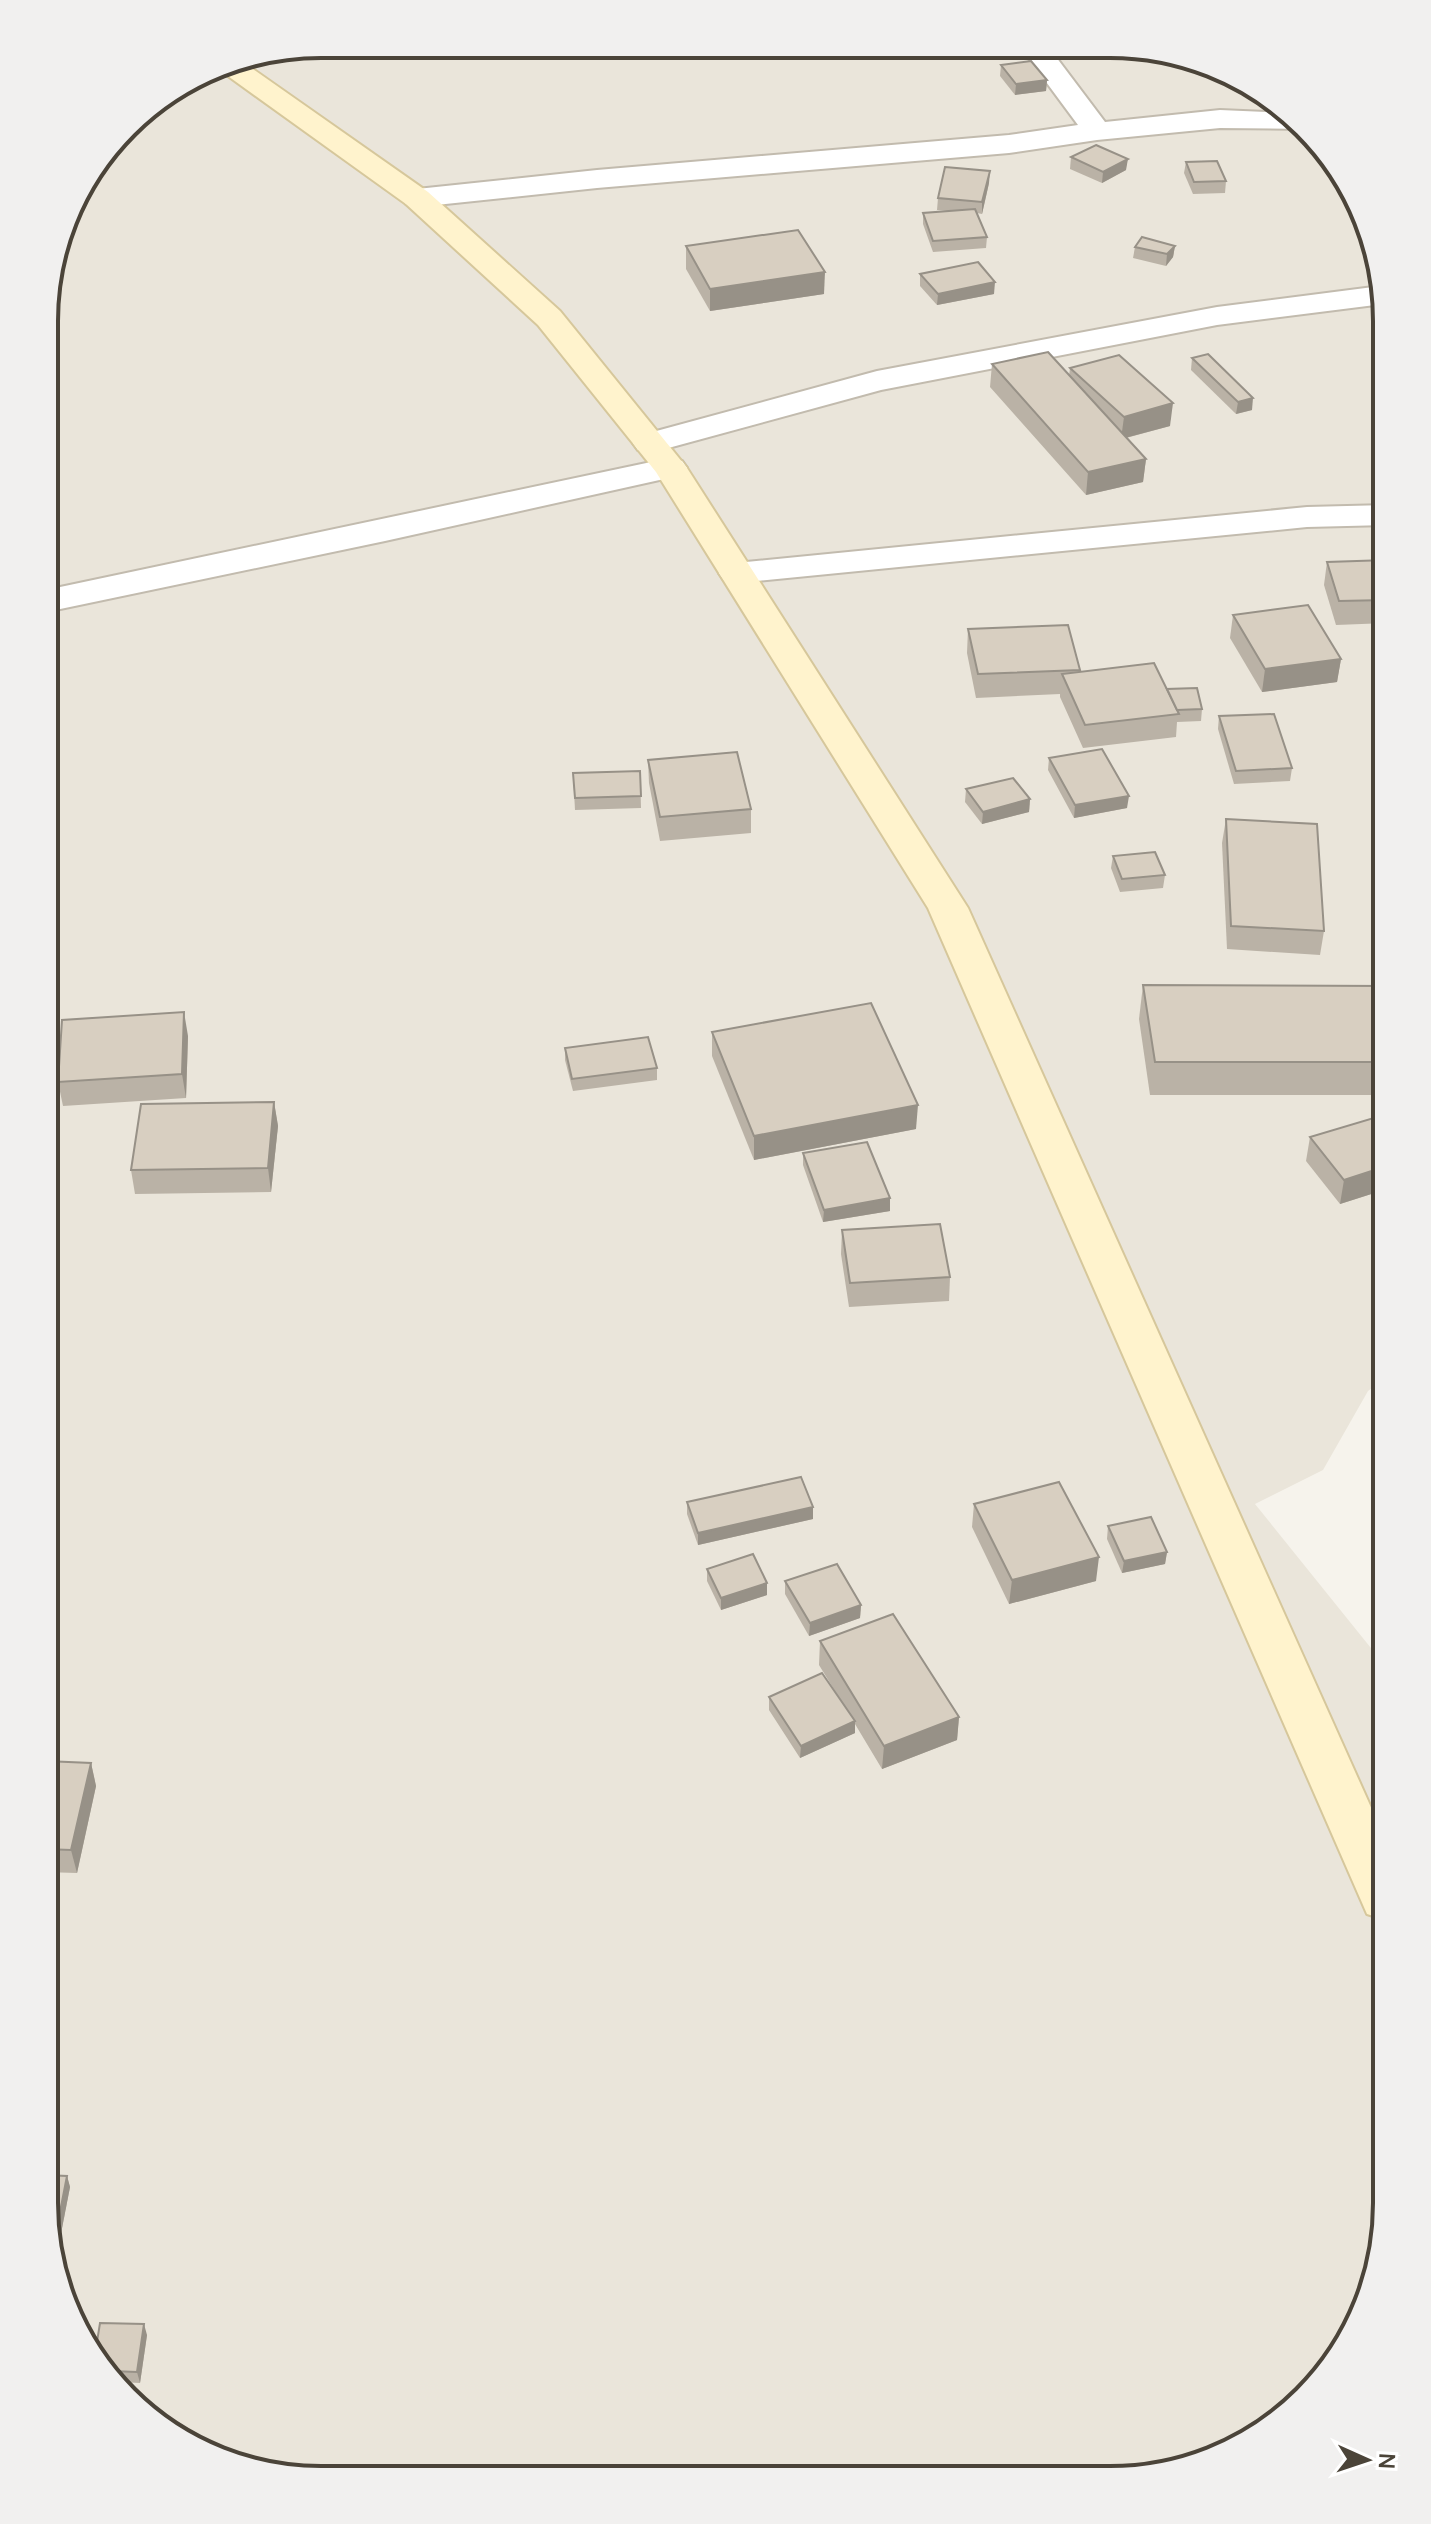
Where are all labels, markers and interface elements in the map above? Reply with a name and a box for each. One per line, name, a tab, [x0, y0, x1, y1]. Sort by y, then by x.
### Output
north arrow	[1327, 2420, 1407, 2500]
text: N	[1372, 2452, 1402, 2470]

